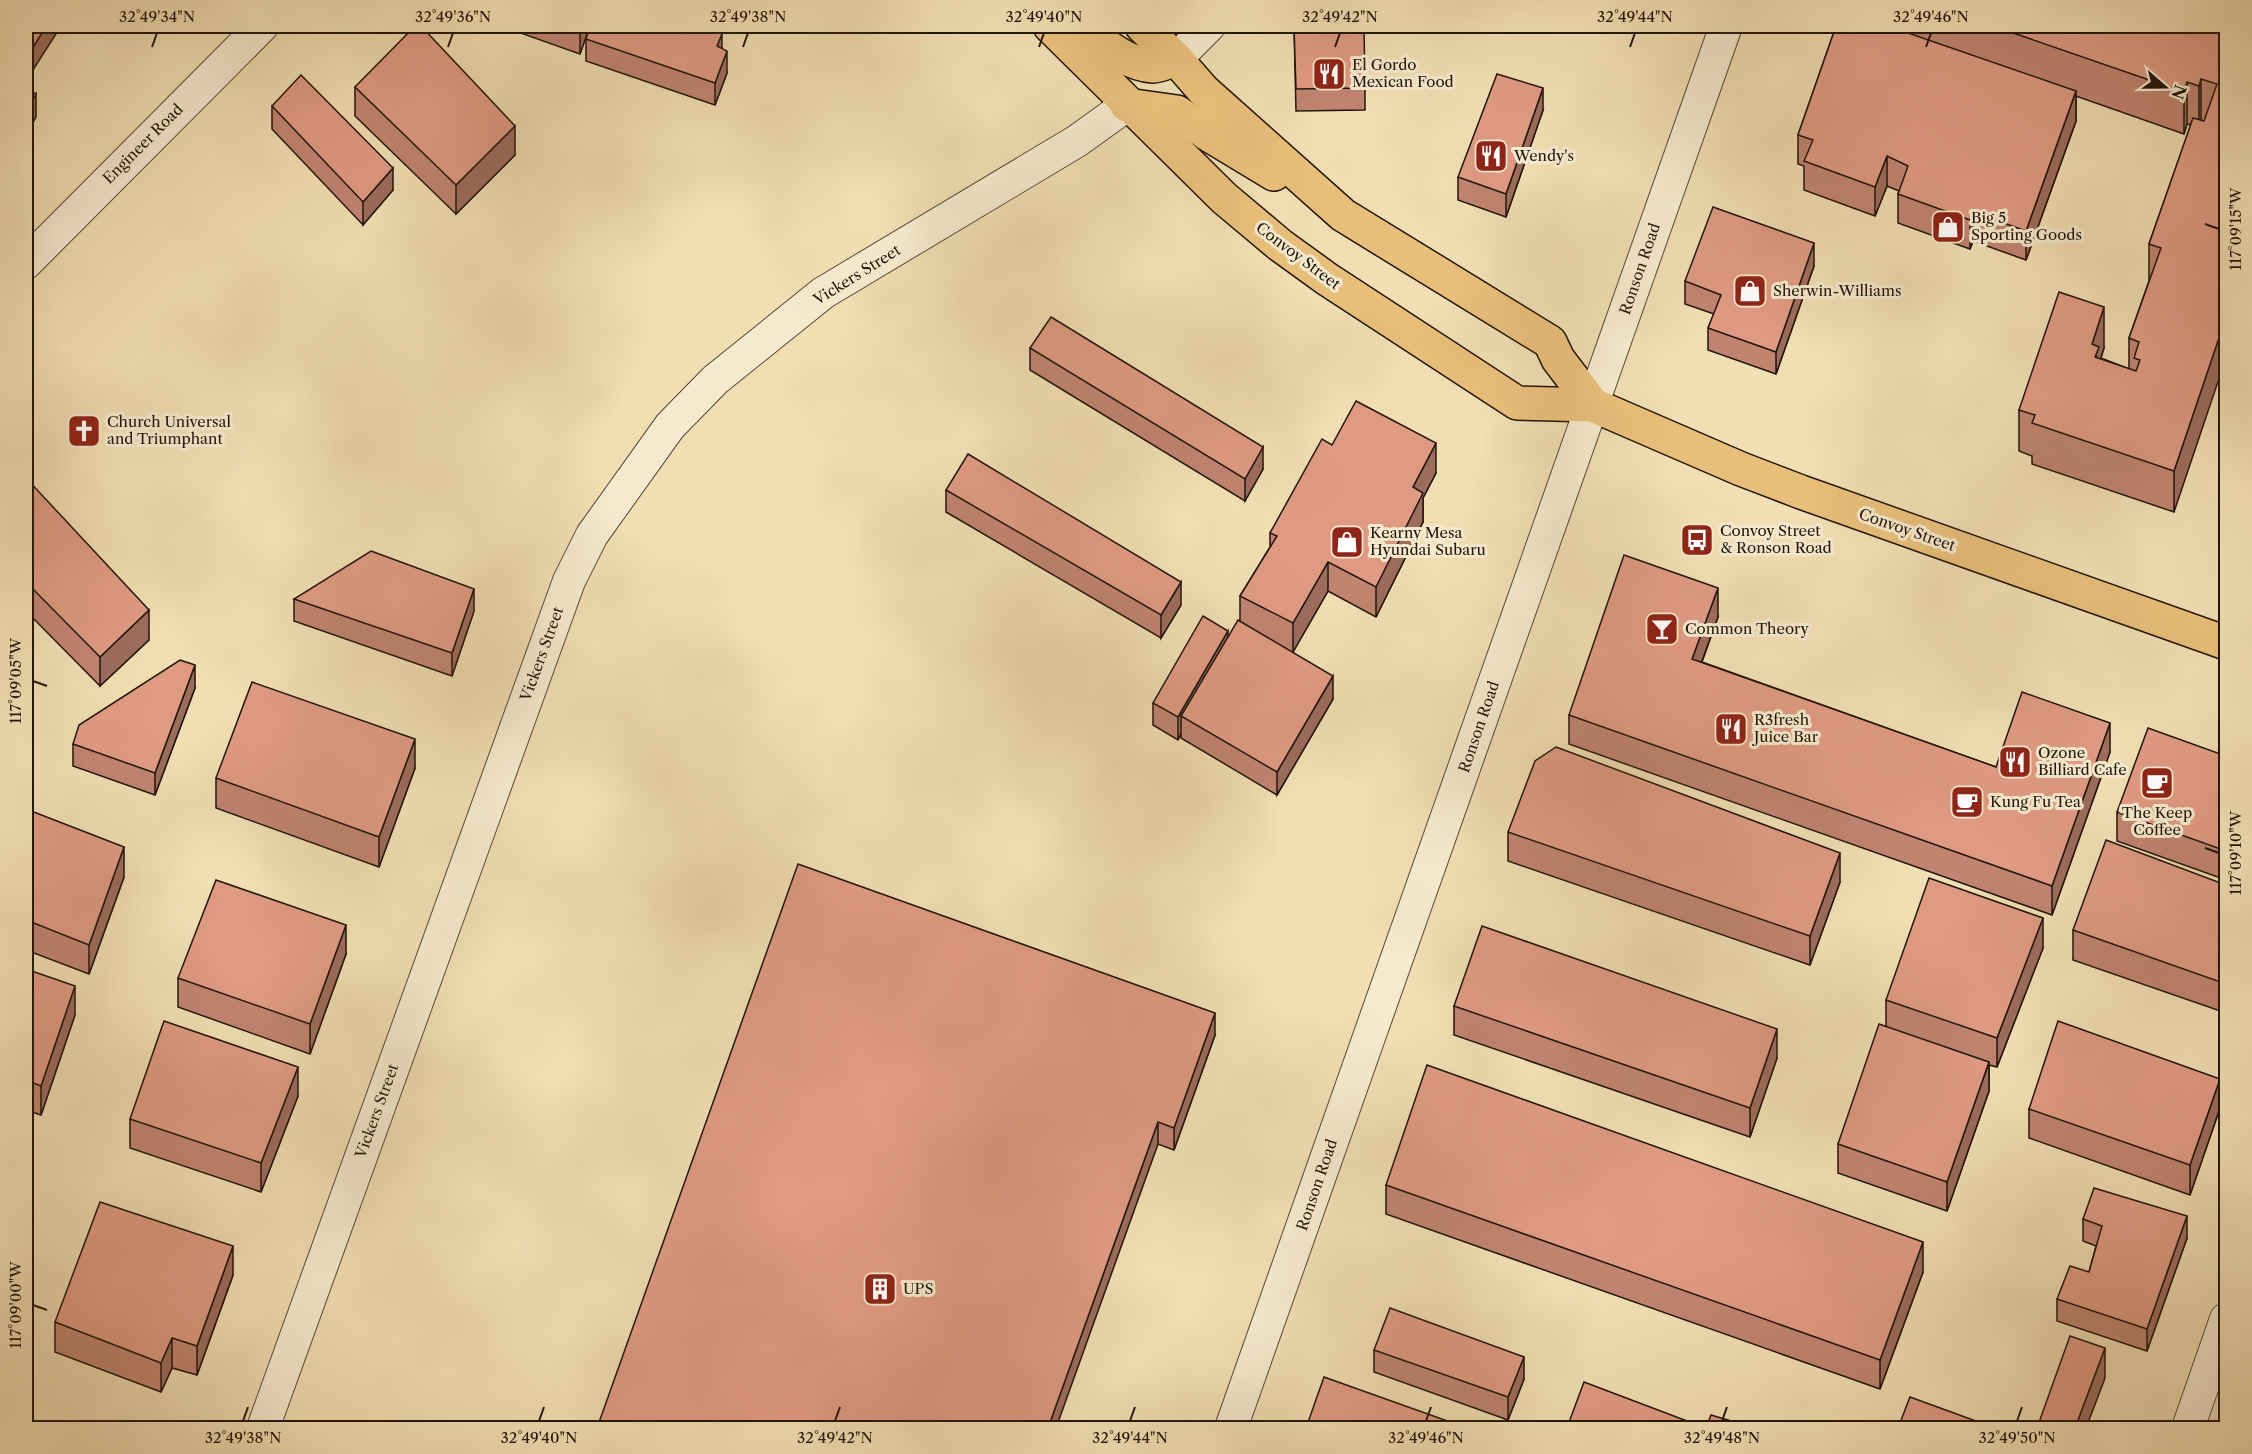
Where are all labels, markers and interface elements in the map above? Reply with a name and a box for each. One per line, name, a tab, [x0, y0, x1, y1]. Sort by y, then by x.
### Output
text: 32°49'34"N	[119, 7, 195, 26]
text: 32°49'36"N	[415, 7, 491, 26]
text: 32°49'38"N	[710, 7, 786, 26]
text: 32°49'40"N	[1006, 7, 1082, 26]
text: 32°49'42"N	[1302, 7, 1378, 26]
text: 32°49'44"N	[1597, 7, 1673, 26]
text: 32°49'46"N	[1893, 7, 1969, 26]
place label: El Gordo Mexican Food	[1352, 55, 1454, 91]
restaurant icon: El Gordo Mexican Food	[1311, 56, 1347, 92]
north arrow	[2135, 57, 2195, 117]
text: N	[2167, 82, 2191, 102]
street label: Engineer Road	[99, 100, 187, 188]
restaurant icon: Wendy's	[1473, 138, 1509, 174]
place label: Wendy's	[1513, 146, 1574, 165]
text: 117°09'15"W	[2226, 187, 2245, 270]
place label: Big 5 Sporting Goods	[1971, 208, 2082, 244]
shop icon: Big 5 Sporting Goods	[1930, 209, 1966, 245]
street label: Convoy Street	[1252, 218, 1345, 294]
street label: Ronson Road	[1615, 221, 1664, 317]
street label: Vickers Street	[809, 240, 904, 309]
shop icon: Sherwin-Williams	[1732, 273, 1768, 309]
place label: Sherwin-Williams	[1773, 281, 1901, 300]
place label: Church Universal and Triumphant	[107, 412, 231, 448]
church icon: Church Universal and Triumphant	[66, 413, 102, 449]
street label: Convoy Street	[1856, 504, 1958, 555]
place label: Convoy Street & Ronson Road	[1720, 521, 1832, 557]
bus stop icon: Convoy Street & Ronson Road	[1679, 522, 1715, 558]
place label: Kearny Mesa Hyundai Subaru	[1370, 523, 1486, 559]
shop icon: Kearny Mesa Hyundai Subaru	[1329, 524, 1365, 560]
street label: Vickers Street	[515, 603, 568, 705]
bar icon: Common Theory	[1644, 611, 1680, 647]
place label: Common Theory	[1685, 619, 1809, 638]
text: 117°09'05"W	[6, 637, 25, 724]
street label: Ronson Road	[1454, 679, 1503, 775]
place label: R3fresh Juice Bar	[1752, 710, 1819, 746]
restaurant icon: R3fresh Juice Bar	[1713, 711, 1749, 747]
place label: Ozone Billiard Cafe	[2038, 743, 2127, 779]
restaurant icon: Ozone Billiard Cafe	[1997, 744, 2033, 780]
cafe icon: The Keep Coffee	[2139, 765, 2175, 801]
cafe icon: Kung Fu Tea	[1949, 784, 1985, 820]
place label: Kung Fu Tea	[1990, 792, 2081, 811]
place label: The Keep Coffee	[2122, 803, 2192, 839]
text: 117°09'10"W	[2226, 810, 2245, 895]
street label: Vickers Street	[350, 1060, 403, 1162]
street label: Ronson Road	[1292, 1137, 1341, 1233]
text: 117°09'00"W	[6, 1261, 25, 1349]
building icon: UPS	[862, 1271, 898, 1307]
place label: UPS	[903, 1279, 933, 1298]
text: 32°49'38"N	[205, 1428, 281, 1447]
text: 32°49'40"N	[501, 1428, 577, 1447]
text: 32°49'42"N	[797, 1428, 873, 1447]
text: 32°49'44"N	[1092, 1428, 1168, 1447]
text: 32°49'46"N	[1388, 1428, 1464, 1447]
text: 32°49'48"N	[1684, 1428, 1760, 1447]
text: 32°49'50"N	[1978, 1428, 2056, 1447]

